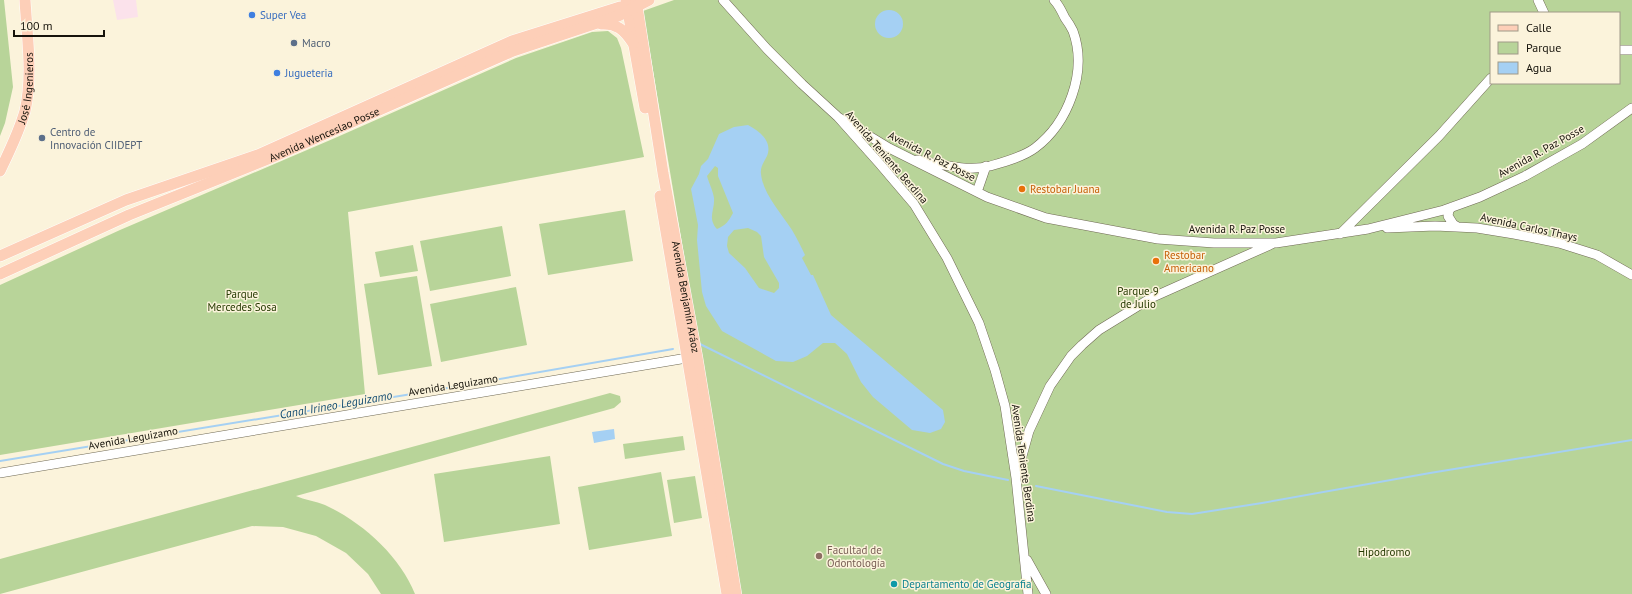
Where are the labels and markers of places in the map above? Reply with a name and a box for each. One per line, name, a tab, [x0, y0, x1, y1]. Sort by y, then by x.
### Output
place label: Super Vea	[260, 8, 306, 22]
marker: Super Vea	[247, 10, 257, 20]
place label: Macro	[302, 36, 331, 50]
marker: Macro	[289, 38, 299, 48]
place label: Jugueteria	[284, 66, 333, 80]
marker: Jugueteria	[272, 68, 282, 78]
place label: Centro de Innovación CIIDEPT	[50, 125, 142, 152]
marker: Centro de Innovación CIIDEPT	[37, 133, 47, 143]
place label: Restobar Juana	[1030, 182, 1100, 196]
marker: Restobar Juana	[1017, 184, 1027, 194]
place label: Restobar Americano	[1164, 248, 1214, 275]
marker: Restobar Americano	[1151, 256, 1161, 266]
place label: Facultad de Odontología	[827, 543, 885, 570]
marker: Facultad de Odontología	[814, 551, 824, 561]
place label: Departamento de Geografia	[902, 577, 1031, 591]
marker: Departamento de Geografia	[889, 579, 899, 589]

